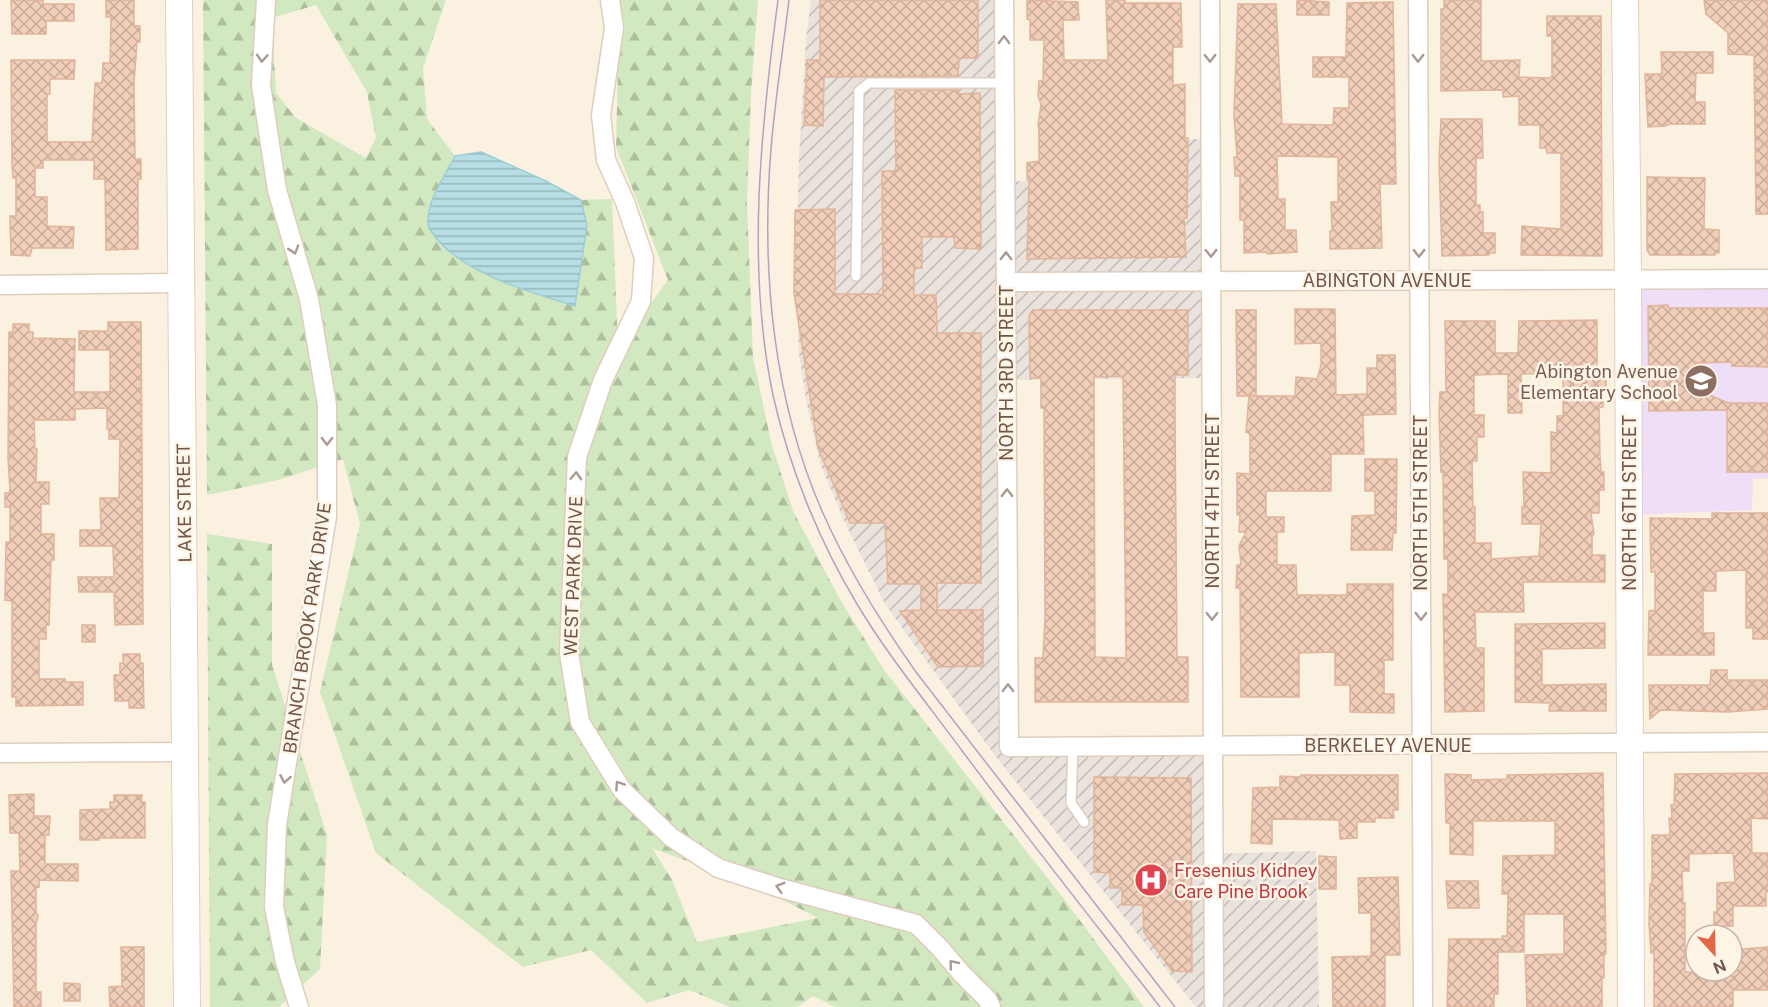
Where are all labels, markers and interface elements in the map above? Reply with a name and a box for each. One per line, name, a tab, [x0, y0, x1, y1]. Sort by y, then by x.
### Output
one-way arrow	[998, 36, 1010, 45]
one-way arrow	[256, 54, 269, 63]
one-way arrow	[1204, 54, 1216, 63]
one-way arrow	[1412, 54, 1424, 63]
one-way arrow	[287, 244, 299, 254]
one-way arrow	[1205, 249, 1217, 258]
one-way arrow	[1413, 249, 1425, 258]
one-way arrow	[1000, 252, 1012, 261]
street label: ABINGTON AVENUE	[1302, 270, 1472, 291]
street label: NORTH 3RD STREET	[996, 285, 1017, 461]
place label: Abington Avenue Elementary School	[1520, 361, 1678, 403]
school or university icon: Abington Avenue Elementary School	[1683, 363, 1719, 399]
street label: NORTH 4TH STREET	[1202, 413, 1223, 589]
street label: NORTH 5TH STREET	[1410, 415, 1431, 591]
street label: NORTH 6TH STREET	[1619, 415, 1640, 591]
one-way arrow	[321, 436, 333, 445]
street label: LAKE STREET	[172, 443, 196, 563]
one-way arrow	[569, 471, 582, 480]
one-way arrow	[1001, 489, 1013, 498]
street label: WEST PARK DRIVE	[560, 496, 586, 656]
street label: BRANCH BROOK PARK DRIVE	[279, 501, 335, 755]
one-way arrow	[1206, 612, 1218, 621]
one-way arrow	[1415, 612, 1427, 621]
one-way arrow	[1002, 684, 1014, 693]
street label: BERKELEY AVENUE	[1304, 735, 1472, 756]
one-way arrow	[279, 774, 292, 784]
one-way arrow	[615, 780, 626, 791]
place label: Fresenius Kidney Care Pine Brook	[1174, 860, 1318, 902]
hospital icon: Fresenius Kidney Care Pine Brook	[1133, 862, 1169, 898]
one-way arrow	[775, 882, 786, 894]
north arrow	[1684, 923, 1744, 983]
text: N	[1710, 955, 1729, 978]
one-way arrow	[949, 959, 960, 970]

